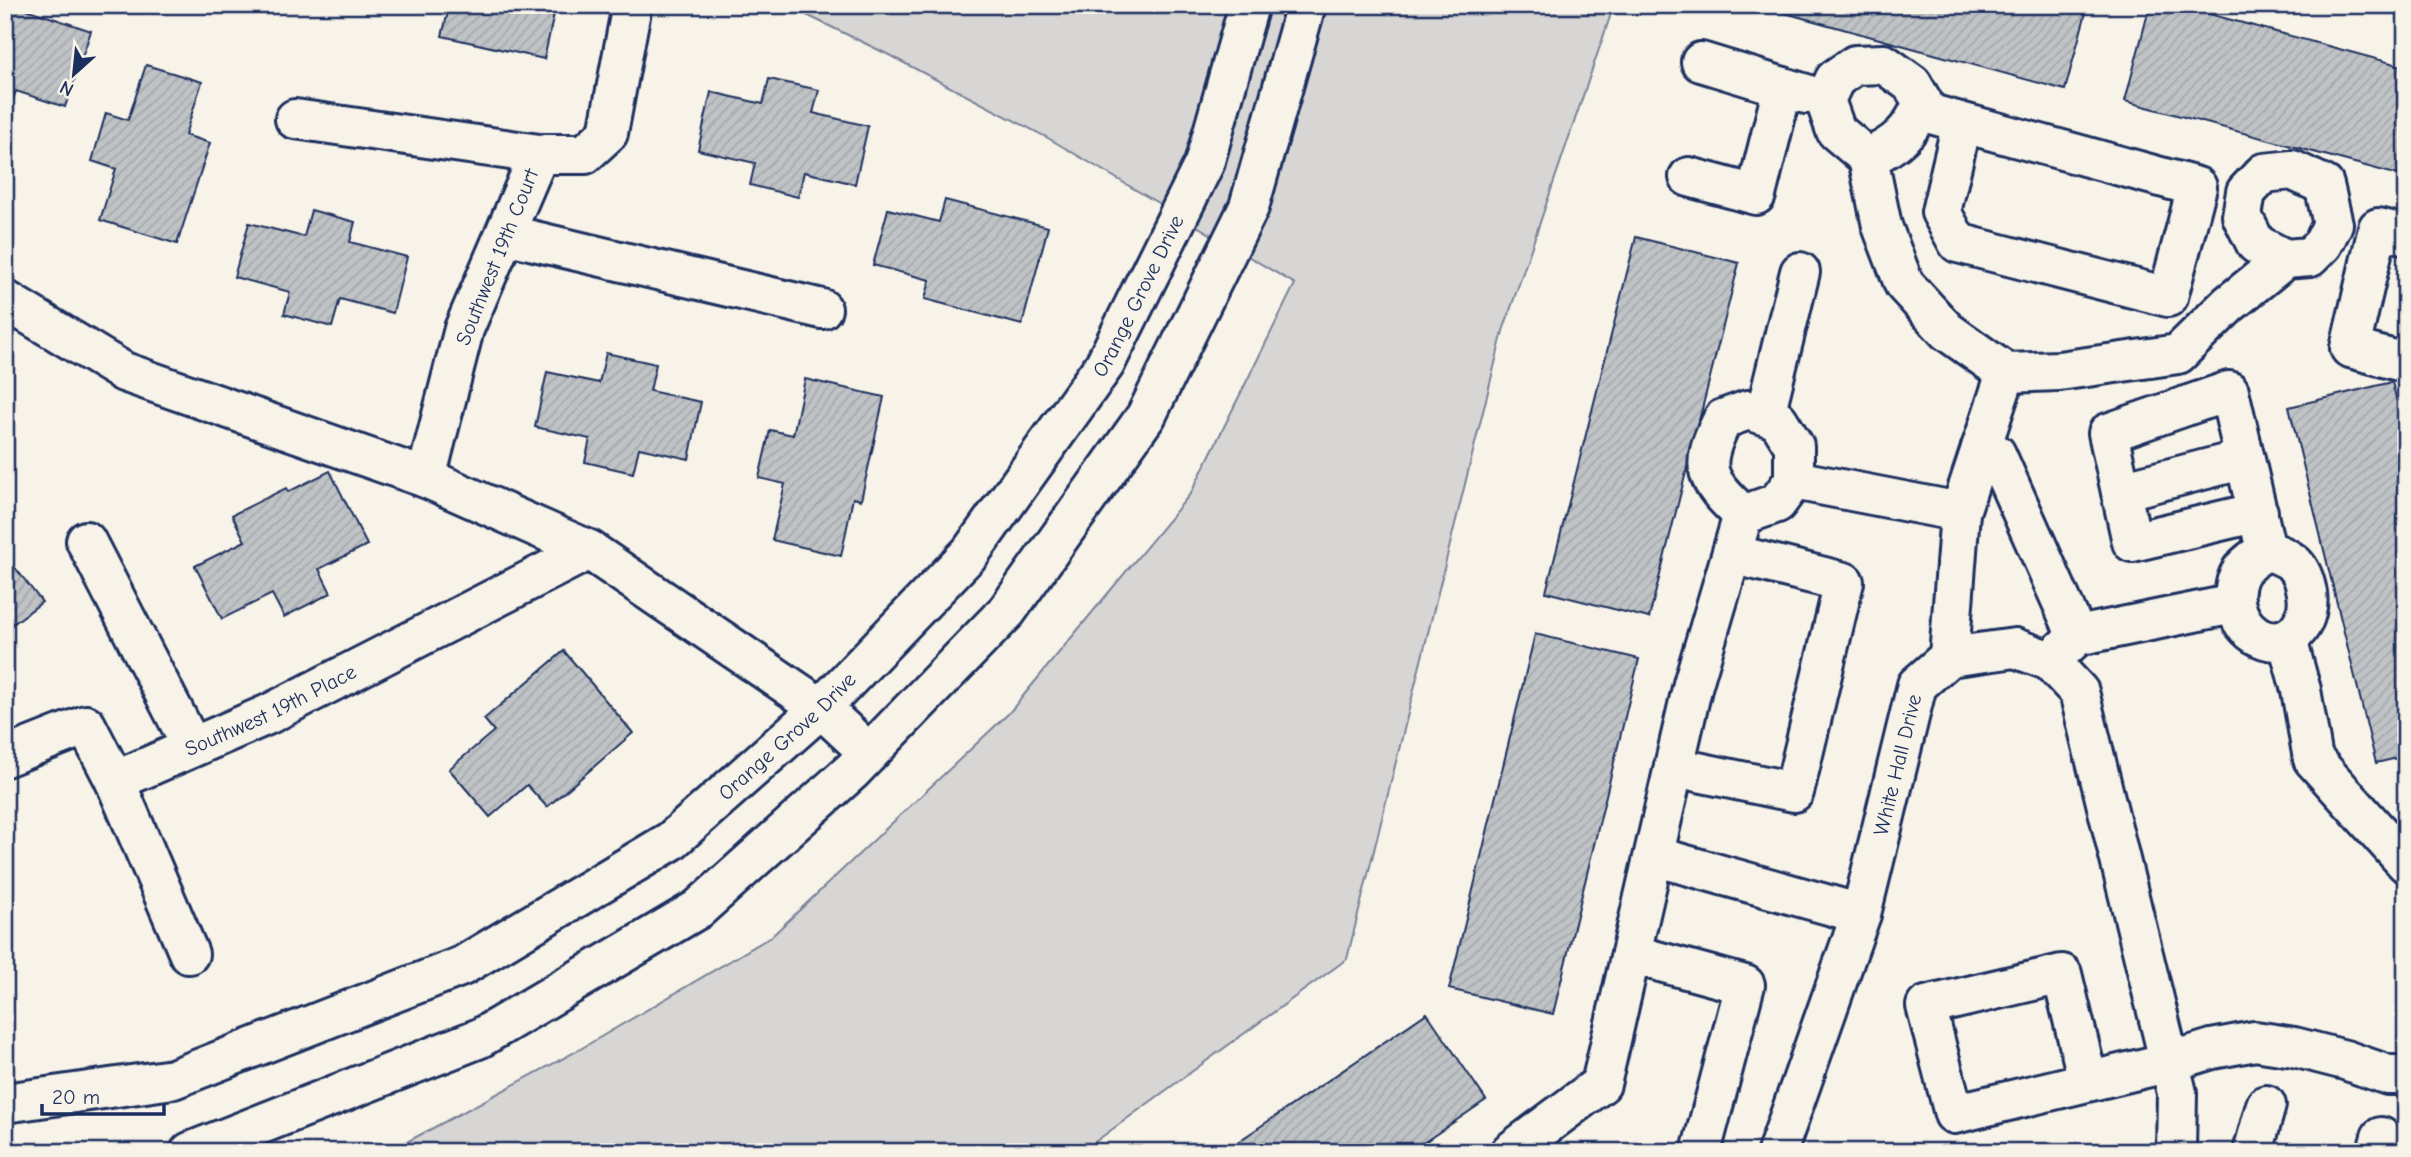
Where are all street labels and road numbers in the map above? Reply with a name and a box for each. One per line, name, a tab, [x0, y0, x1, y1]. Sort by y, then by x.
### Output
street label: Southwest 19th Court	[451, 164, 544, 349]
street label: Orange Grove Drive	[1088, 211, 1189, 382]
street label: Southwest 19th Place	[181, 659, 360, 761]
street label: Orange Grove Drive	[714, 667, 861, 805]
street label: White Hall Drive	[1869, 692, 1926, 838]

